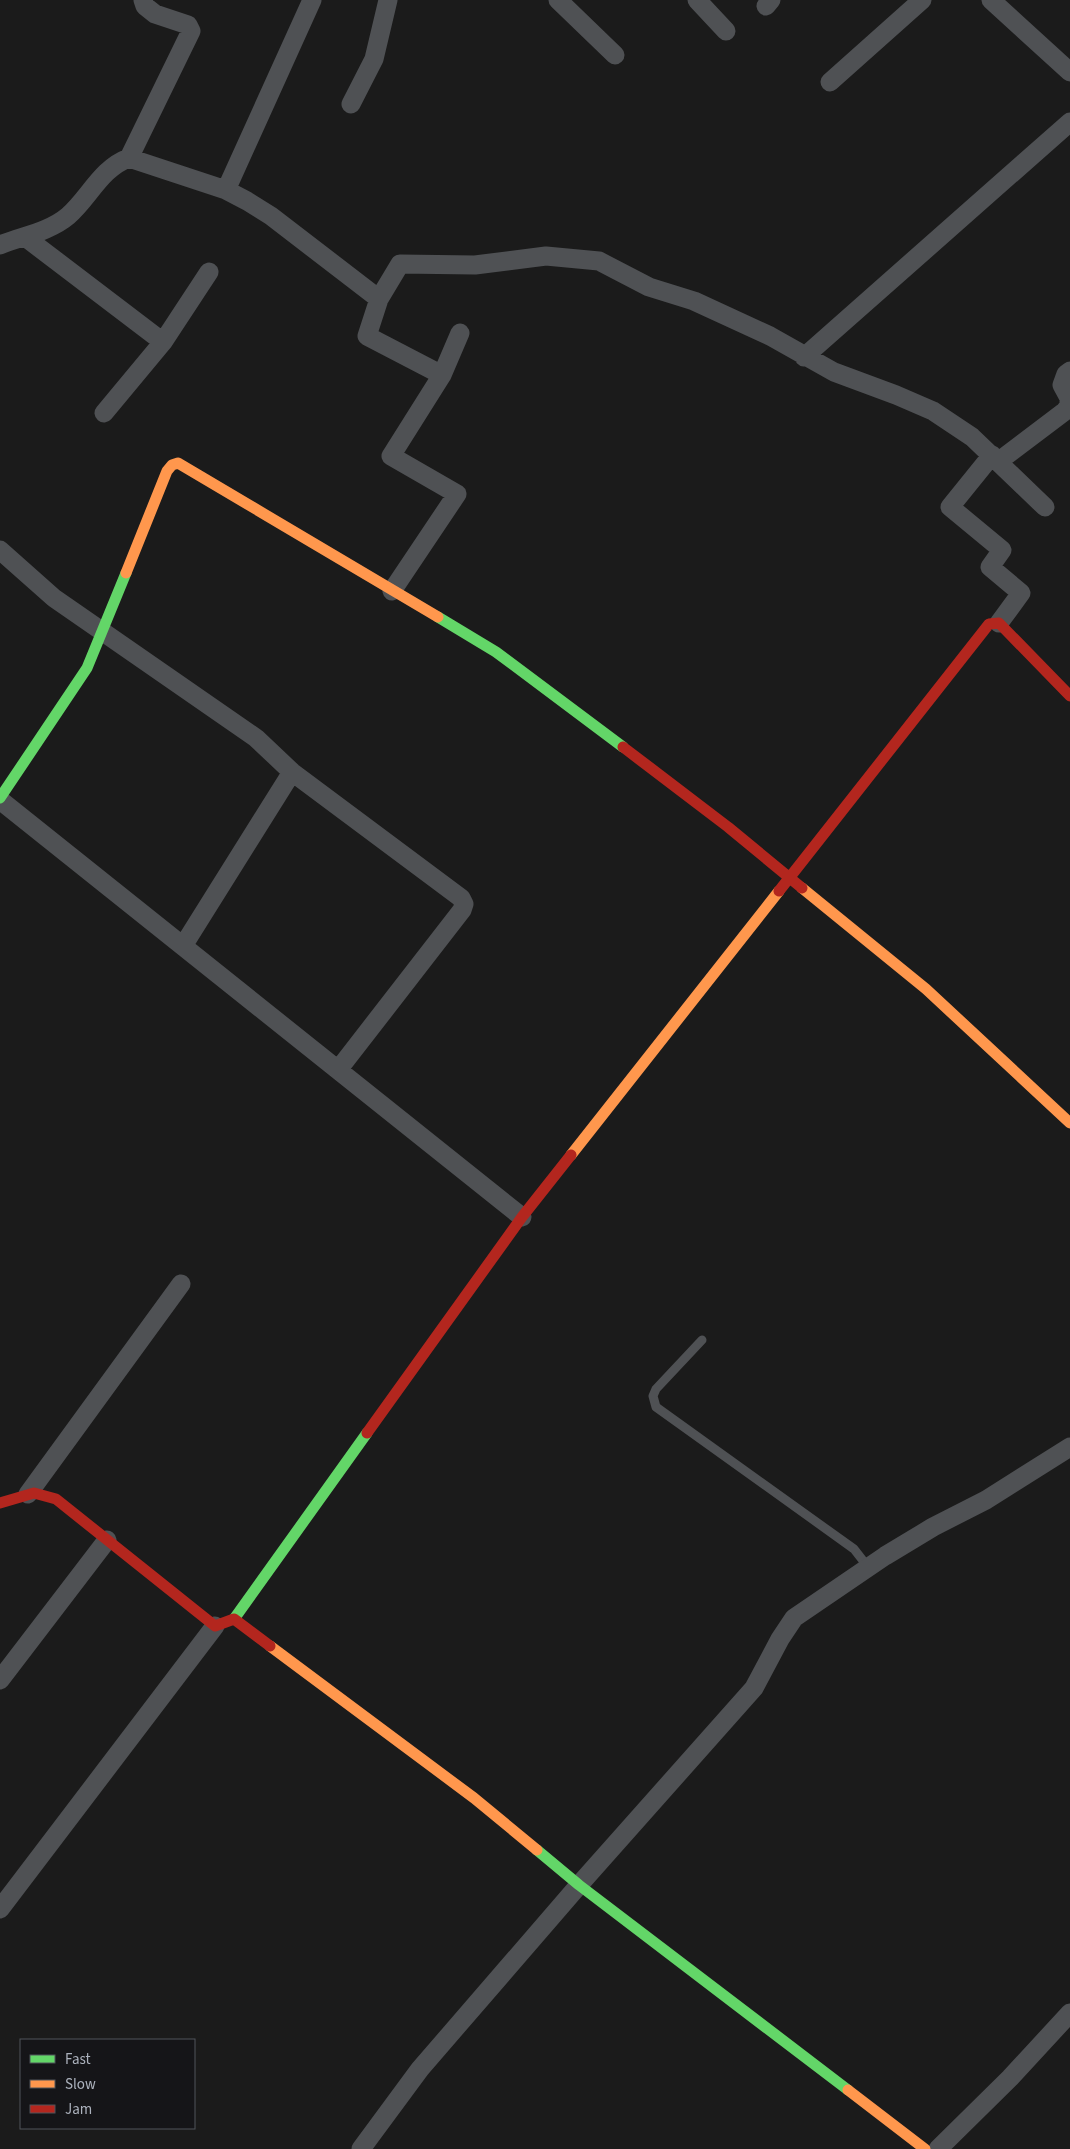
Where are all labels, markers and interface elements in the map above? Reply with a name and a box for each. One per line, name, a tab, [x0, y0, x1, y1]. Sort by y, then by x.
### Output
legend	[20, 2039, 195, 2129]
text: Fast	[65, 2049, 91, 2070]
text: Slow	[65, 2074, 96, 2095]
text: Jam	[65, 2099, 92, 2120]

